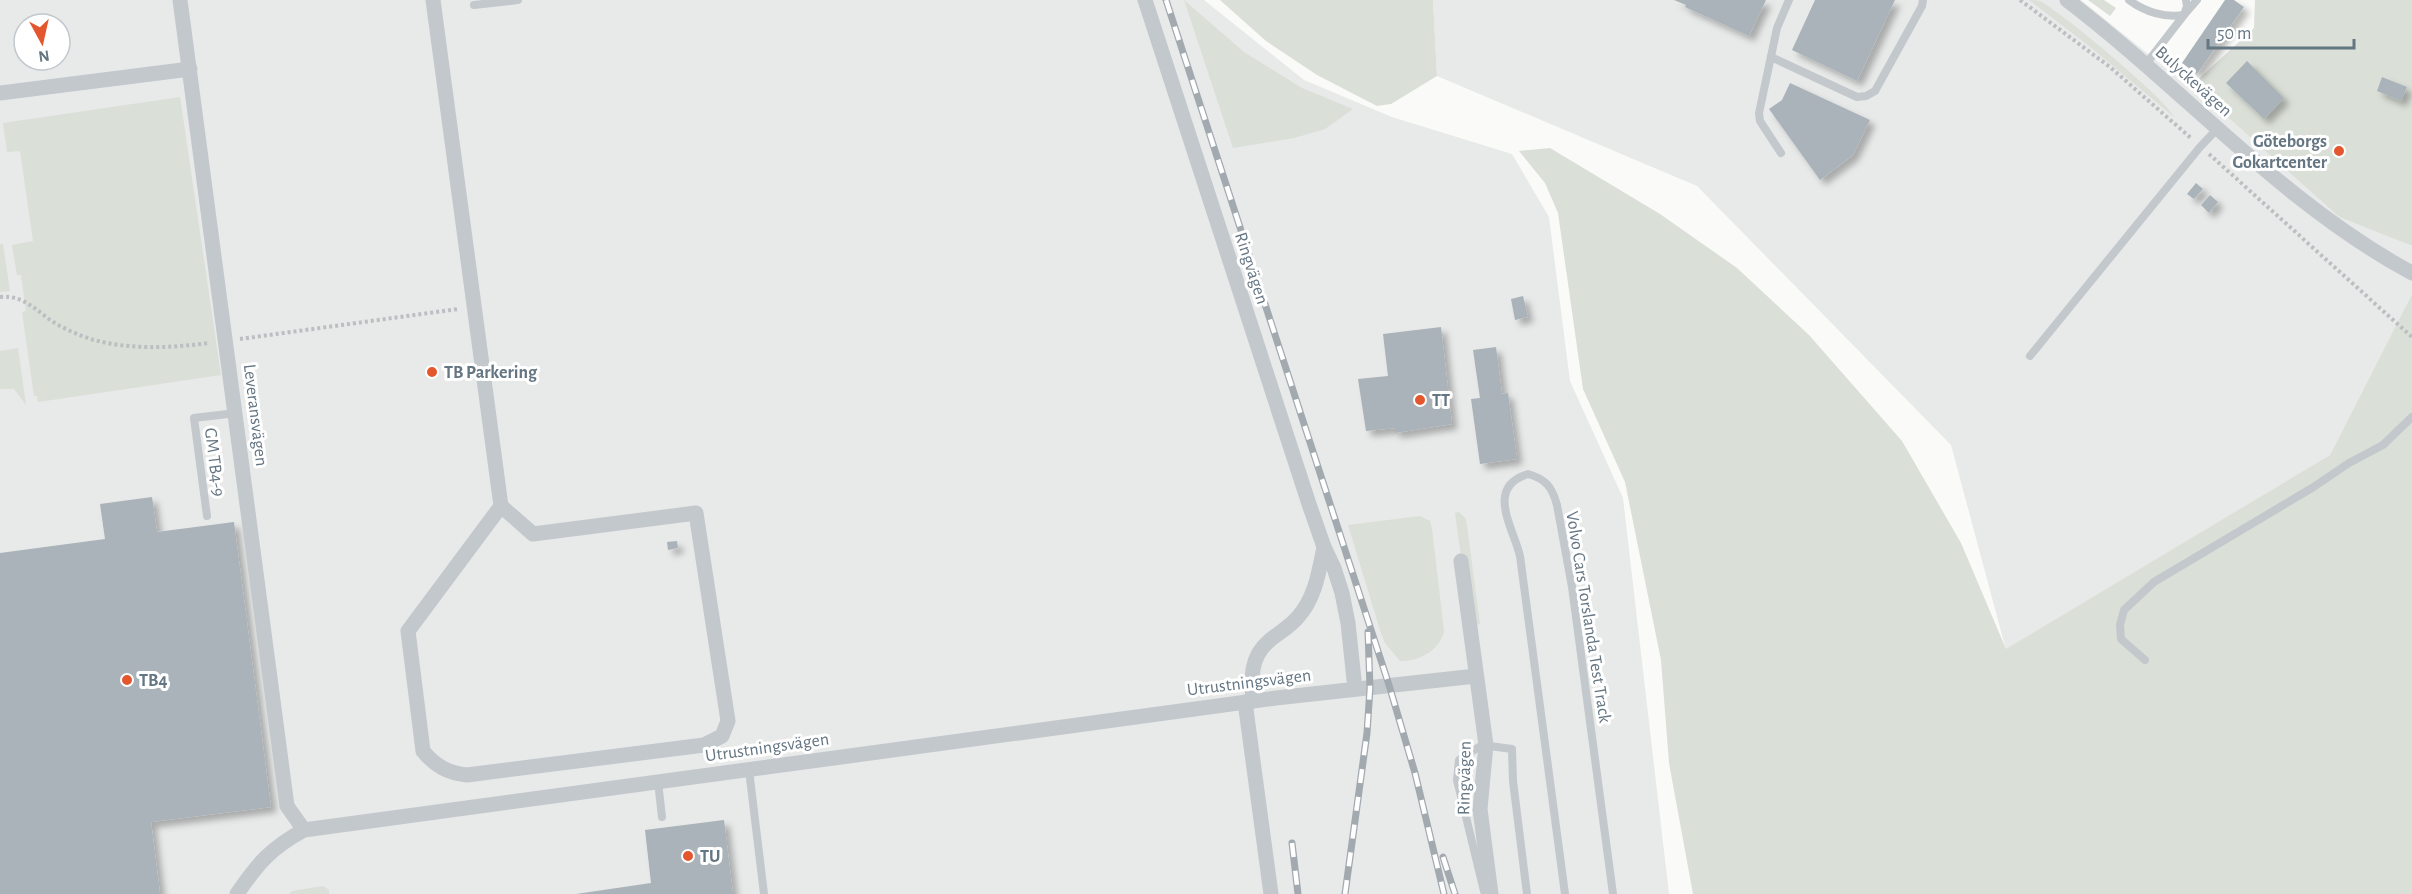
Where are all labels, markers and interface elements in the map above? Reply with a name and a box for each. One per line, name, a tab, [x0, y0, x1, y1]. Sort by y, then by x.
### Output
north arrow	[12, 12, 72, 72]
scale bar	[2208, 12, 2354, 50]
text: 50 m	[2217, 25, 2251, 43]
street label: Bulyckevägen	[2152, 43, 2235, 121]
text: N	[37, 47, 51, 65]
place label: Göteborgs Gokartcenter	[2233, 133, 2328, 172]
marker: Göteborgs Gokartcenter	[2332, 144, 2346, 158]
street label: Ringvägen	[1231, 230, 1271, 306]
street label: Leveransvägen	[240, 363, 270, 467]
place label: TB Parkering	[444, 364, 538, 382]
marker: TB Parkering	[425, 365, 439, 379]
place label: TT	[1432, 392, 1450, 410]
marker: TT	[1413, 393, 1427, 407]
street label: GM TB4-9	[201, 427, 227, 498]
street label: Volvo Cars Torslanda Test Track	[1562, 510, 1614, 725]
street label: Utrustningsvägen	[1186, 666, 1312, 700]
place label: TB4	[139, 672, 167, 690]
marker: TB4	[120, 673, 134, 687]
street label: Utrustningsvägen	[704, 730, 830, 766]
street label: Ringvägen	[1455, 741, 1475, 815]
place label: TU	[700, 848, 721, 866]
marker: TU	[681, 849, 695, 863]

